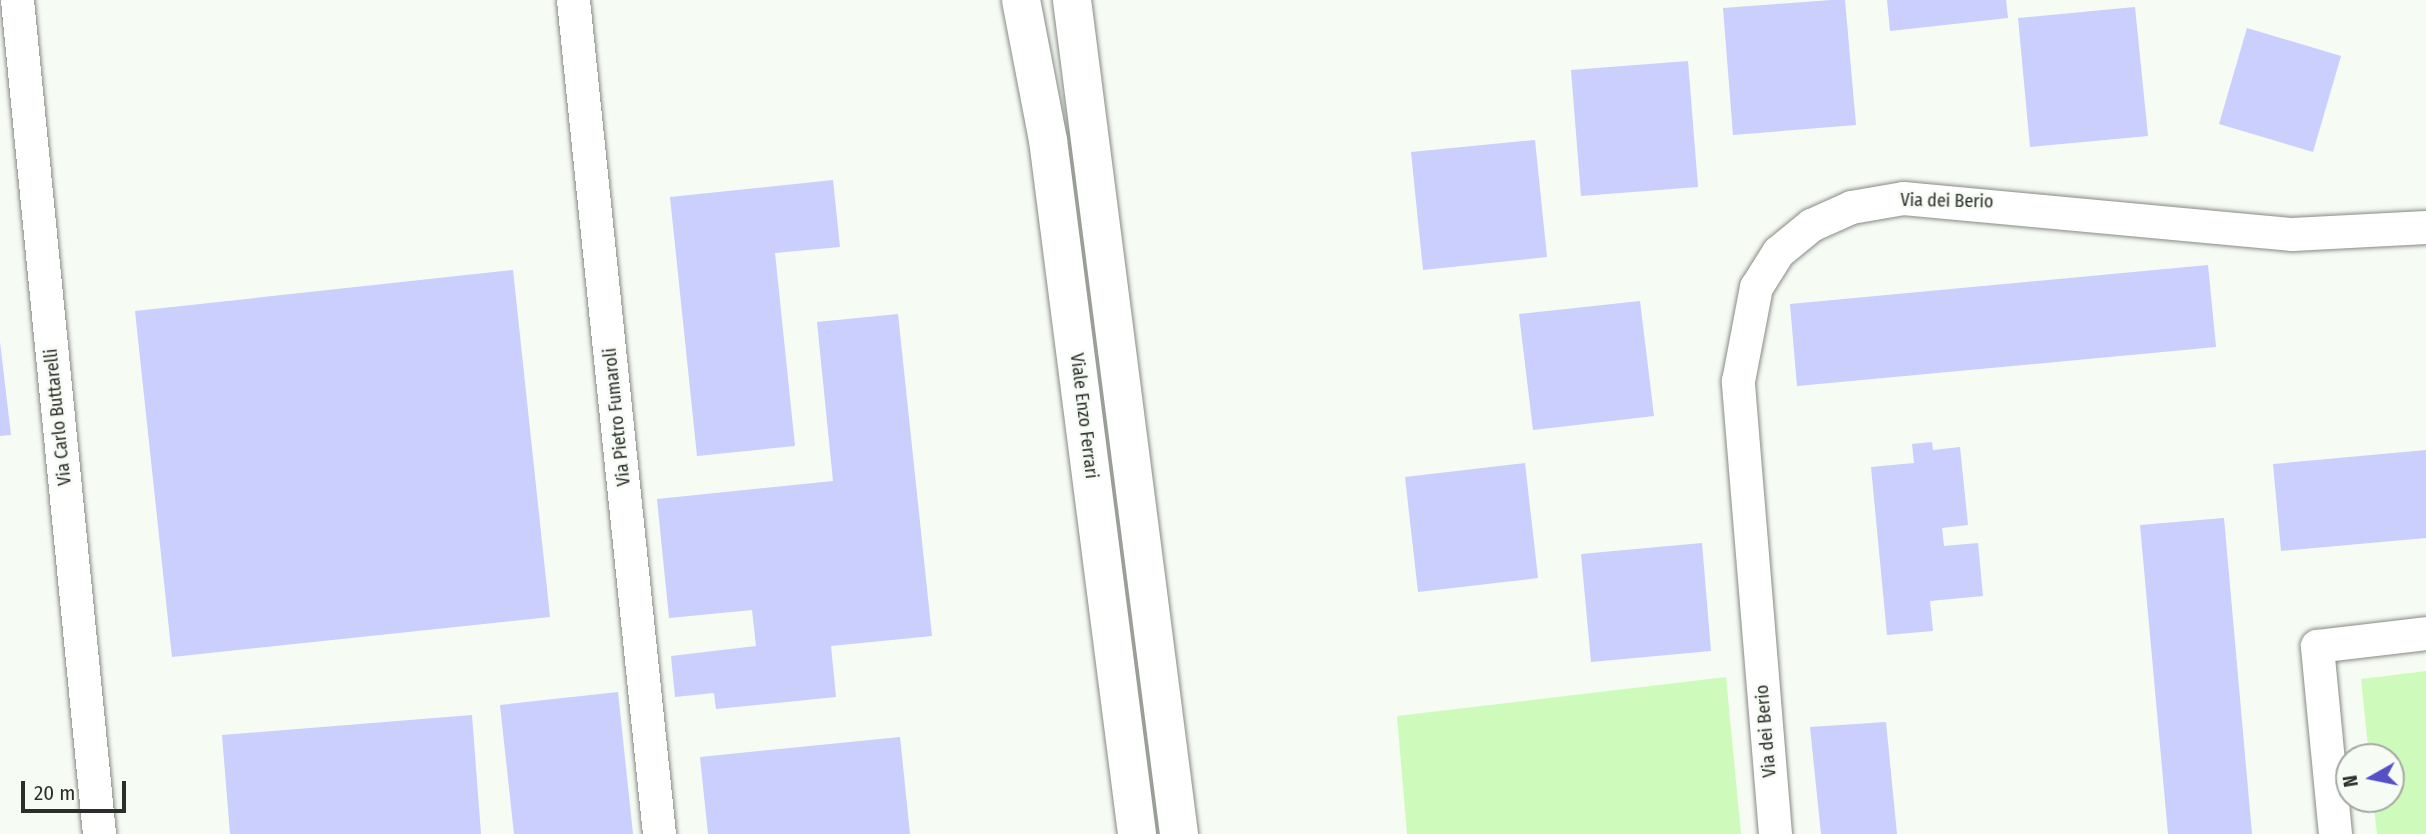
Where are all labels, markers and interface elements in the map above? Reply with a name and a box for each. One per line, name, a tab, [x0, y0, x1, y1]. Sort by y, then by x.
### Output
street label: Via dei Berio	[1900, 189, 1994, 213]
street label: Via Carlo Buttarelli	[40, 347, 76, 487]
street label: Via Pietro Fumaroli	[599, 347, 635, 487]
street label: Viale Enzo Ferrari	[1066, 352, 1102, 480]
street label: Via dei Berio	[1751, 684, 1781, 778]
north arrow	[2335, 743, 2405, 813]
scale bar	[24, 768, 130, 812]
text: N	[2338, 774, 2363, 788]
text: 20 m	[34, 780, 75, 806]

